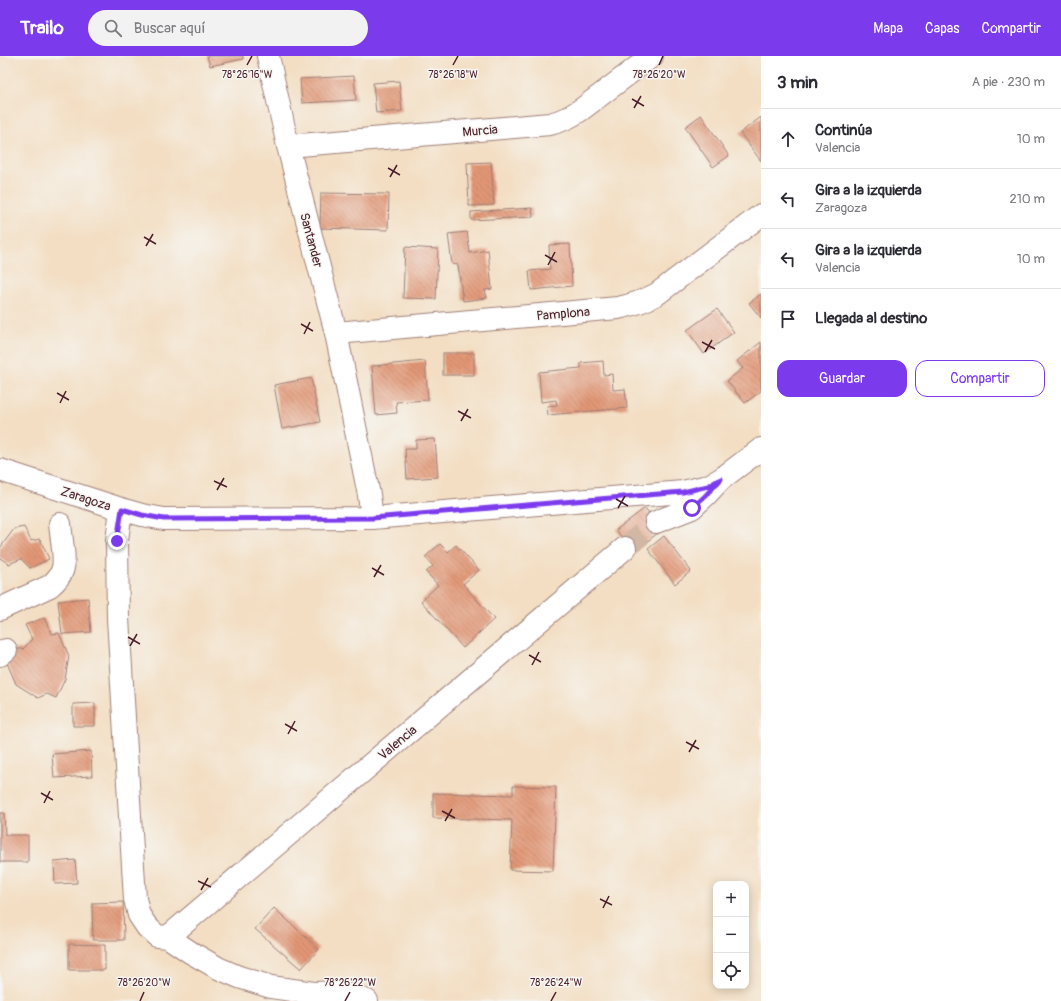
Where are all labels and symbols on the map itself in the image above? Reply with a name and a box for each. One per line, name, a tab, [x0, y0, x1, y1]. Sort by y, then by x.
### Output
text: 78°26'16"W	[222, 69, 273, 81]
text: 78°26'18"W	[428, 69, 478, 81]
text: 78°26'20"W	[632, 69, 686, 81]
street label: Murcia	[462, 121, 498, 141]
street label: Santander	[296, 211, 326, 270]
street label: Pamplona	[536, 304, 591, 324]
street label: Zaragoza	[59, 483, 113, 515]
route start	[683, 499, 701, 517]
route end	[108, 532, 126, 550]
street label: Valencia	[375, 722, 420, 763]
text: 78°26'20"W	[117, 977, 171, 989]
text: 78°26'22"W	[324, 977, 376, 989]
text: 78°26'24"W	[530, 977, 583, 989]

